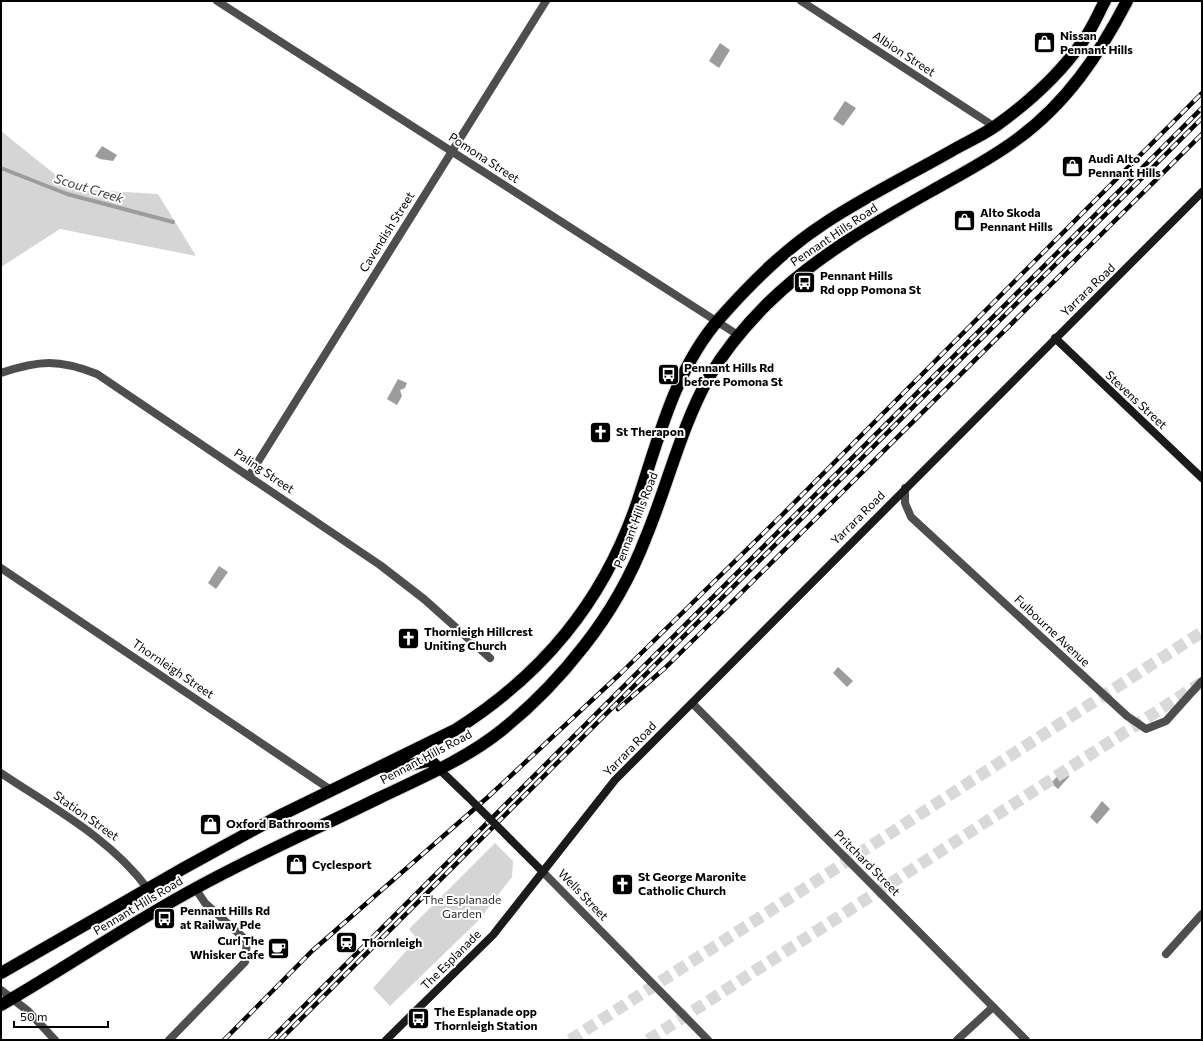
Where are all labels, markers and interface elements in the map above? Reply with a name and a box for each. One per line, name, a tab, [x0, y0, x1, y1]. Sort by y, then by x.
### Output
street label: Albion Street	[871, 28, 939, 79]
place label: Nissan Pennant Hills	[1060, 28, 1133, 56]
shop icon: Nissan Pennant Hills	[1032, 30, 1058, 56]
street label: Pomona Street	[447, 129, 523, 185]
place label: Audi Alto Pennant Hills	[1088, 151, 1161, 179]
shop icon: Audi Alto Pennant Hills	[1059, 153, 1085, 179]
water label: Scout Creek	[52, 170, 126, 206]
street label: Cavendish Street	[356, 189, 417, 274]
street label: Pennant Hills Road	[787, 200, 880, 268]
place label: Alto Skoda Pennant Hills	[980, 205, 1053, 233]
shop icon: Alto Skoda Pennant Hills	[951, 207, 977, 233]
street label: Yarrara Road	[1057, 260, 1117, 319]
place label: Pennant Hills Rd opp Pomona St	[820, 268, 921, 296]
bus stop icon: Pennant Hills Rd opp Pomona St	[792, 270, 818, 296]
place label: Pennant Hills Rd before Pomona St	[684, 360, 783, 388]
bus stop icon: Pennant Hills Rd before Pomona St	[656, 362, 682, 388]
street label: Stevens Street	[1103, 367, 1170, 431]
church icon: St Therapon	[587, 419, 613, 445]
place label: St Therapon	[616, 424, 684, 438]
street label: Paling Street	[232, 445, 297, 495]
street label: Pennant Hills Road	[610, 470, 660, 570]
street label: Yarrara Road	[828, 488, 887, 547]
street label: Fulbourne Avenue	[1012, 592, 1093, 669]
place label: Thornleigh Hillcrest Uniting Church	[424, 624, 533, 652]
church icon: Thornleigh Hillcrest Uniting Church	[396, 626, 422, 652]
street label: Thornleigh Street	[130, 636, 217, 701]
street label: Yarrara Road	[600, 718, 659, 778]
street label: Pennant Hills Road	[377, 726, 474, 786]
street label: Station Street	[51, 788, 122, 843]
shop icon: Oxford Bathrooms	[197, 811, 223, 837]
place label: Oxford Bathrooms	[226, 816, 330, 830]
street label: Pritchard Street	[832, 827, 903, 898]
shop icon: Cyclesport	[283, 852, 309, 878]
place label: Cyclesport	[312, 857, 372, 871]
street label: Wells Street	[556, 866, 612, 923]
place label: St George Maronite Catholic Church	[638, 869, 746, 897]
church icon: St George Maronite Catholic Church	[609, 871, 635, 897]
street label: Pennant Hills Road	[90, 873, 185, 937]
park label: The Esplanade Garden	[423, 892, 501, 920]
place label: Pennant Hills Rd at Railway Pde	[180, 903, 270, 931]
bus stop icon: Pennant Hills Rd at Railway Pde	[151, 905, 177, 931]
street label: The Esplanade	[418, 927, 483, 992]
station icon: Thornleigh	[333, 930, 359, 956]
place label: Curl The Whisker Cafe	[190, 933, 264, 961]
cafe icon: Curl The Whisker Cafe	[266, 935, 292, 961]
place label: Thornleigh	[362, 935, 422, 949]
scale bar	[14, 1003, 108, 1029]
place label: The Esplanade opp Thornleigh Station	[434, 1004, 538, 1032]
bus stop icon: The Esplanade opp Thornleigh Station	[405, 1006, 431, 1032]
text: 50 m	[20, 1009, 48, 1023]

